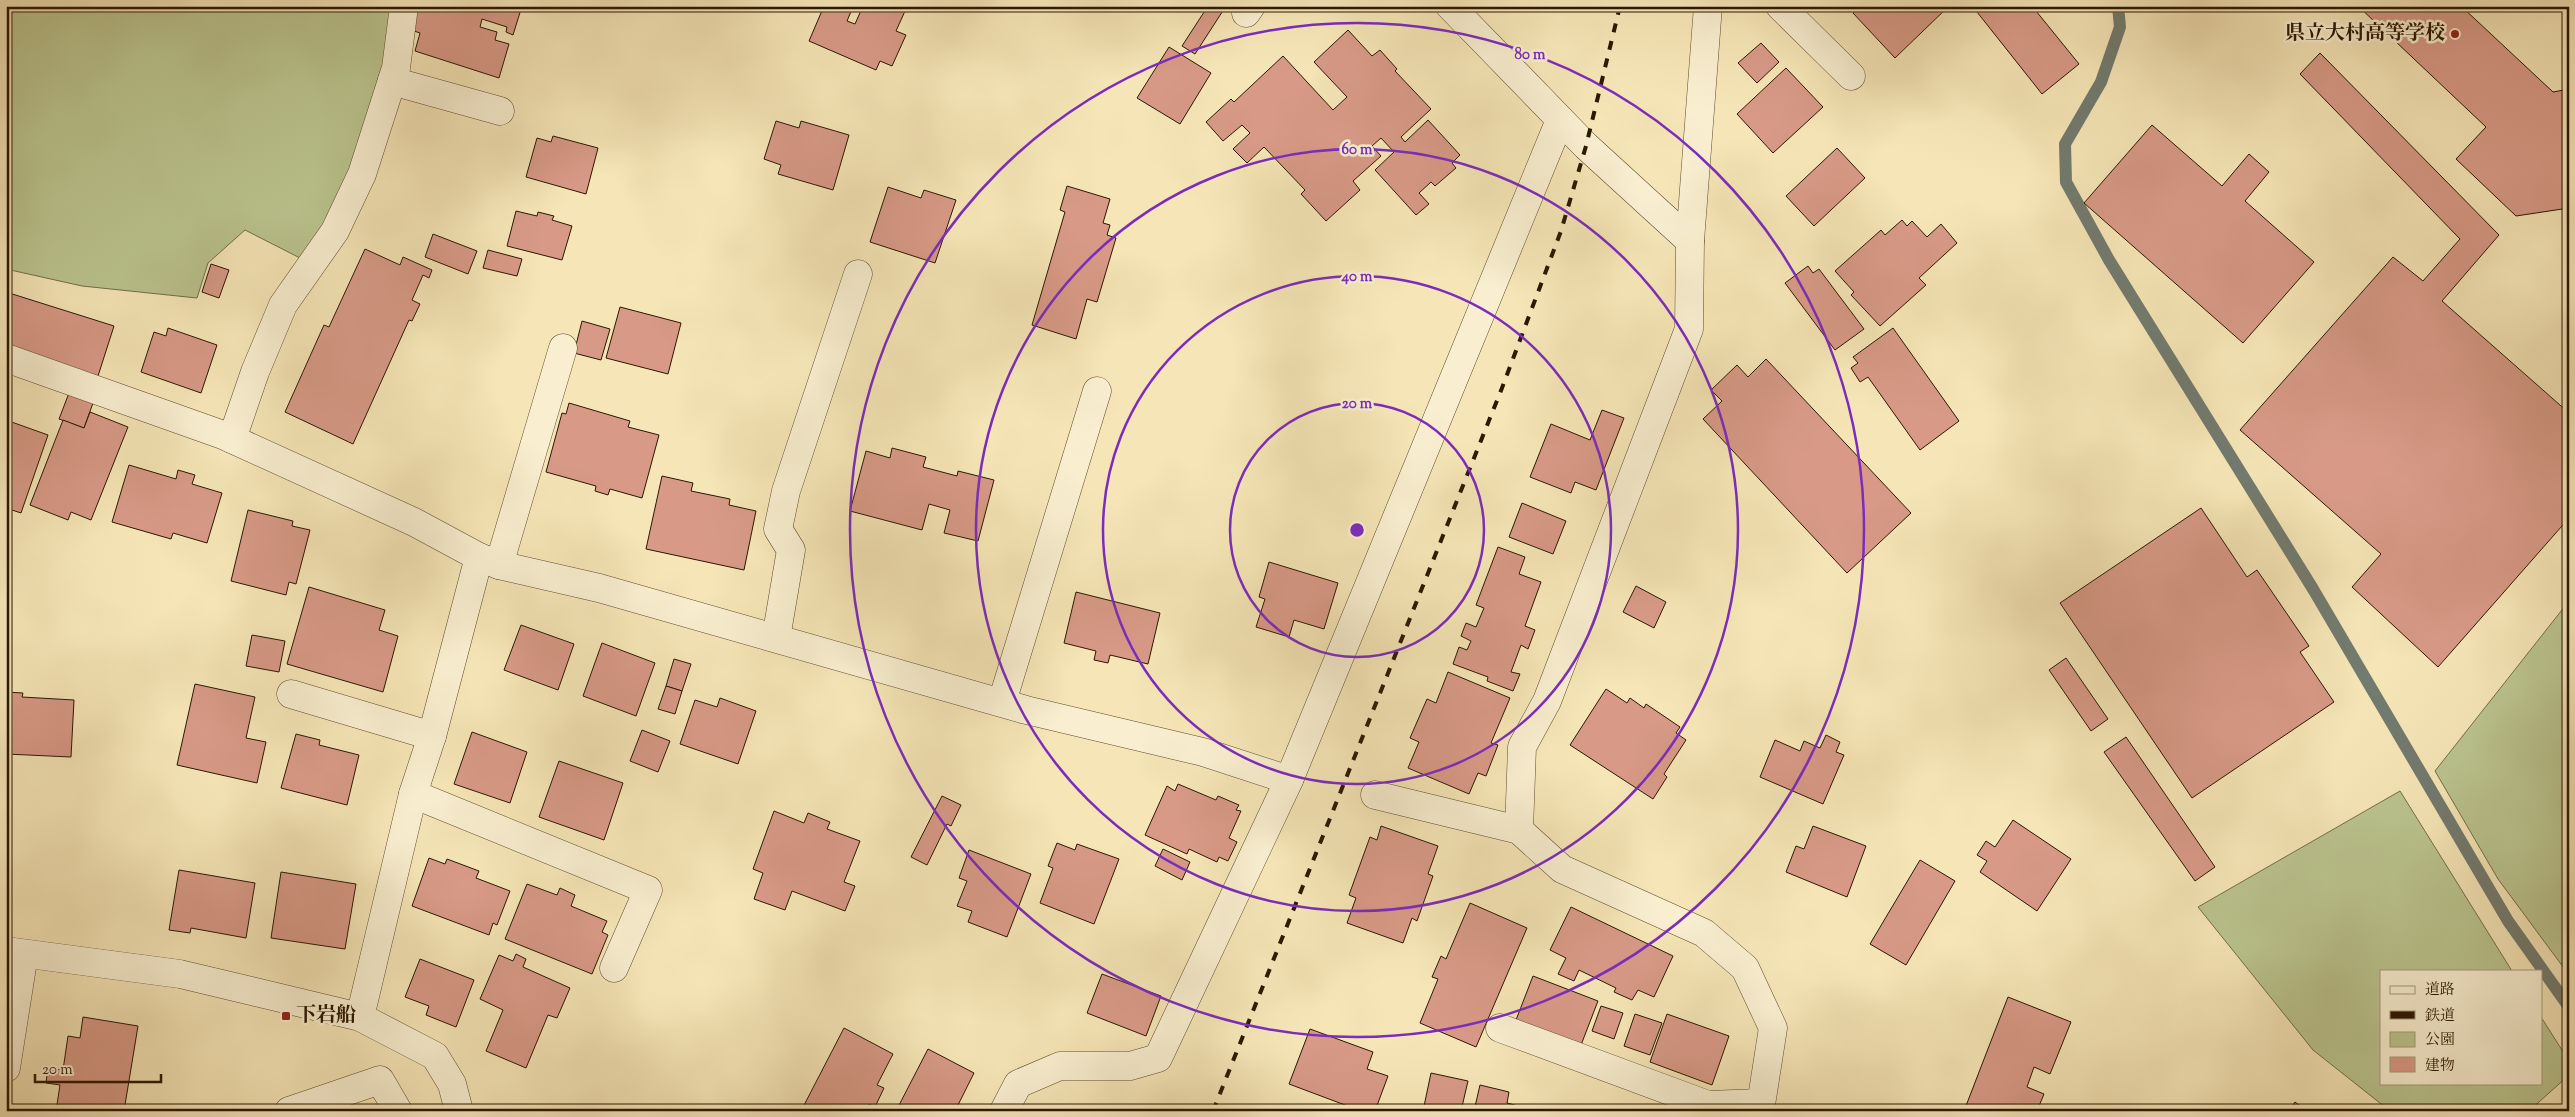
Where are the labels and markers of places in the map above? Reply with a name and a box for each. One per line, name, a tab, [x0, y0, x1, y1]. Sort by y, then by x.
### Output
place label: 県立大村高等学校	[2285, 20, 2445, 49]
marker: 県立大村高等学校	[2449, 28, 2461, 40]
centre of rings	[1348, 521, 1366, 539]
place label: 下岩船	[296, 1002, 356, 1031]
marker: 下岩船	[280, 1010, 292, 1022]

